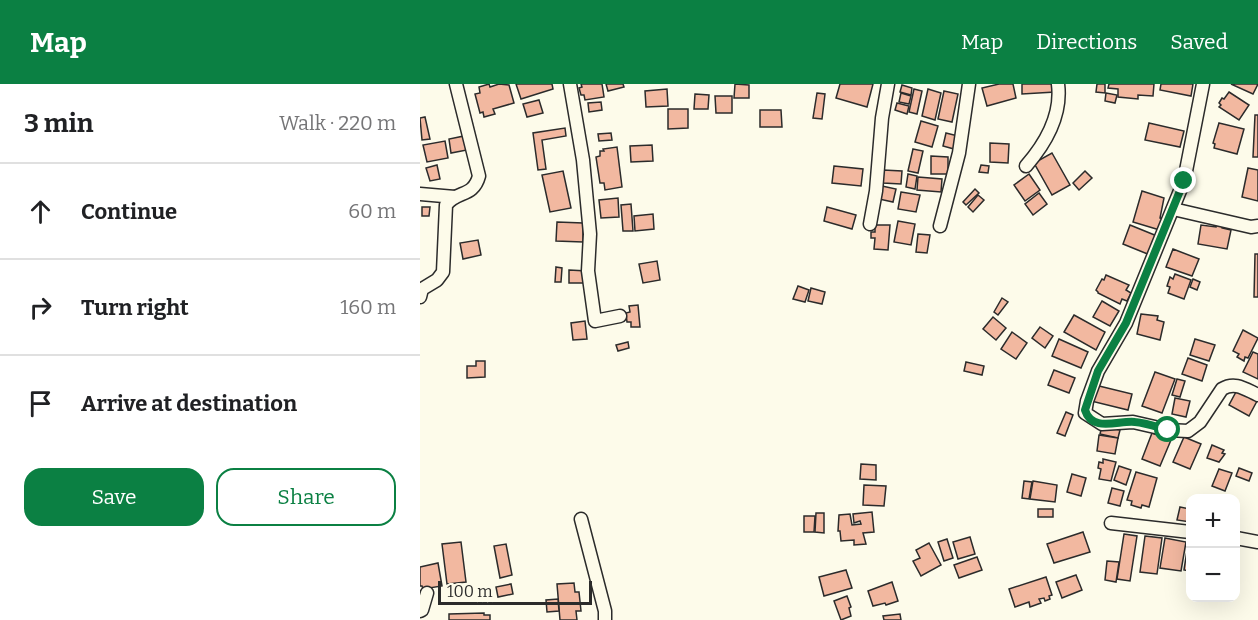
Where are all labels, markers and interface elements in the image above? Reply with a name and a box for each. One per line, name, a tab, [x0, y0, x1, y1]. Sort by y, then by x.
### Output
text: Map	[30, 26, 87, 59]
text: Map	[961, 29, 1003, 55]
text: Directions	[1036, 29, 1137, 55]
text: Saved	[1170, 29, 1228, 55]
text: 3 min	[24, 108, 93, 139]
text: Walk · 220 m	[279, 111, 396, 135]
route end	[1170, 167, 1196, 193]
icon: ahead	[24, 195, 57, 228]
text: Continue	[81, 198, 177, 225]
text: 60 m	[348, 199, 396, 223]
icon: right	[24, 291, 57, 324]
text: Turn right	[81, 294, 189, 321]
text: 160 m	[340, 295, 396, 319]
icon: arrive	[24, 387, 57, 420]
text: Arrive at destination	[81, 390, 297, 417]
route start	[1154, 416, 1180, 442]
button: Save	[24, 468, 204, 526]
button: Share	[216, 468, 396, 526]
map controls	[1186, 494, 1240, 602]
button: +	[1186, 494, 1240, 548]
button: −	[1186, 548, 1240, 602]
scale bar	[438, 578, 592, 606]
text: 100 m	[447, 582, 492, 601]

